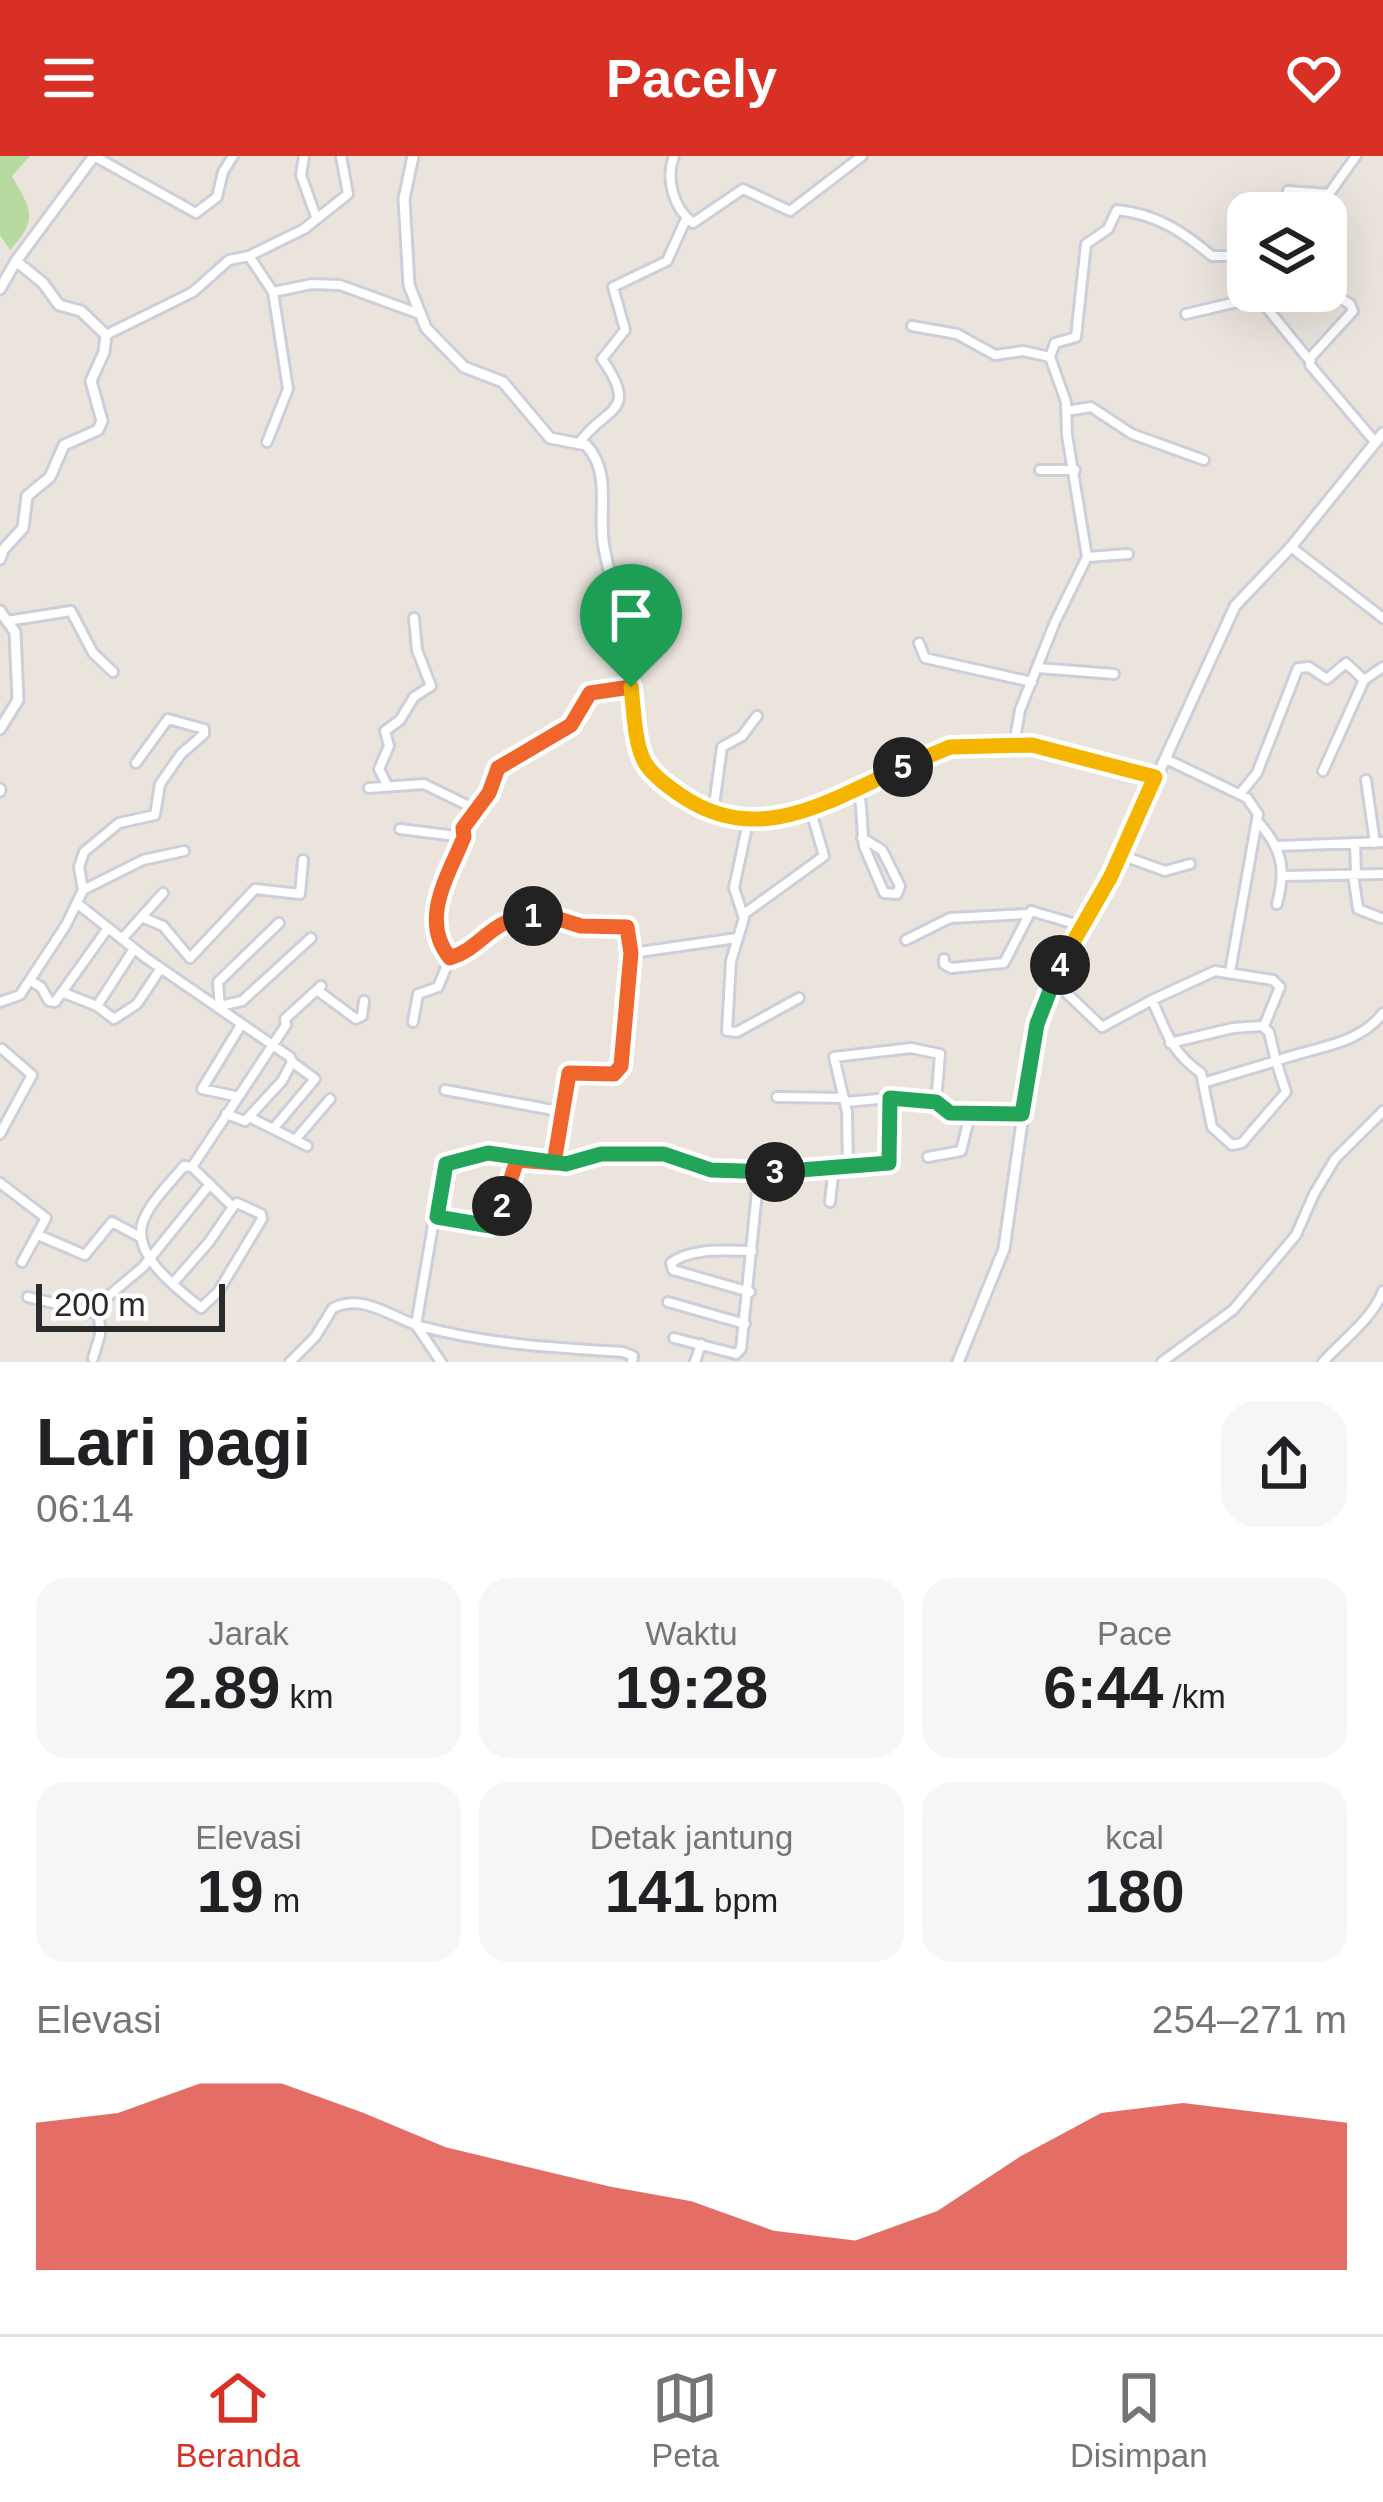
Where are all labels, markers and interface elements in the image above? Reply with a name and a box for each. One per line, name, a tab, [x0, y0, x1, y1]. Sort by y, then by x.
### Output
icon: menu	[36, 45, 102, 111]
icon: heart	[1281, 45, 1347, 111]
text: Pacely	[606, 48, 777, 108]
map controls	[1227, 192, 1347, 312]
button: layers	[1227, 192, 1347, 312]
pin	[580, 564, 682, 687]
icon: arrive	[598, 582, 664, 648]
pin: 5	[873, 737, 933, 797]
text: 5	[894, 748, 912, 785]
pin: 1	[503, 886, 563, 946]
text: 1	[524, 897, 542, 934]
pin: 4	[1030, 935, 1090, 995]
text: 4	[1051, 946, 1069, 983]
pin: 3	[745, 1142, 805, 1202]
text: 3	[766, 1153, 784, 1190]
pin: 2	[472, 1176, 532, 1236]
text: 2	[493, 1187, 511, 1224]
scale bar	[36, 1278, 225, 1331]
text: 200 m	[54, 1286, 146, 1323]
button: share	[1221, 1401, 1347, 1527]
text: Lari pagi	[36, 1405, 311, 1479]
text: 06:14	[36, 1487, 134, 1530]
text: Jarak	[208, 1615, 289, 1652]
text: Waktu	[645, 1615, 738, 1652]
text: Pace	[1097, 1615, 1172, 1652]
text: 2.89	[164, 1654, 280, 1721]
text: 19:28	[615, 1654, 768, 1721]
text: 6:44	[1043, 1654, 1163, 1721]
text: km	[280, 1678, 333, 1715]
text: /km	[1163, 1678, 1226, 1715]
text: Elevasi	[195, 1819, 302, 1856]
text: Detak jantung	[590, 1819, 793, 1856]
text: kcal	[1105, 1819, 1164, 1856]
text: 19	[197, 1858, 264, 1925]
text: 141	[605, 1858, 705, 1925]
text: 180	[1084, 1858, 1185, 1925]
text: m	[264, 1882, 300, 1919]
text: bpm	[705, 1882, 778, 1919]
text: Elevasi	[36, 1998, 162, 2041]
text: 254–271 m	[1152, 1998, 1347, 2041]
tab: Beranda	[175, 2365, 300, 2475]
tab: Peta	[651, 2365, 719, 2475]
tab: Disimpan	[1070, 2365, 1208, 2475]

